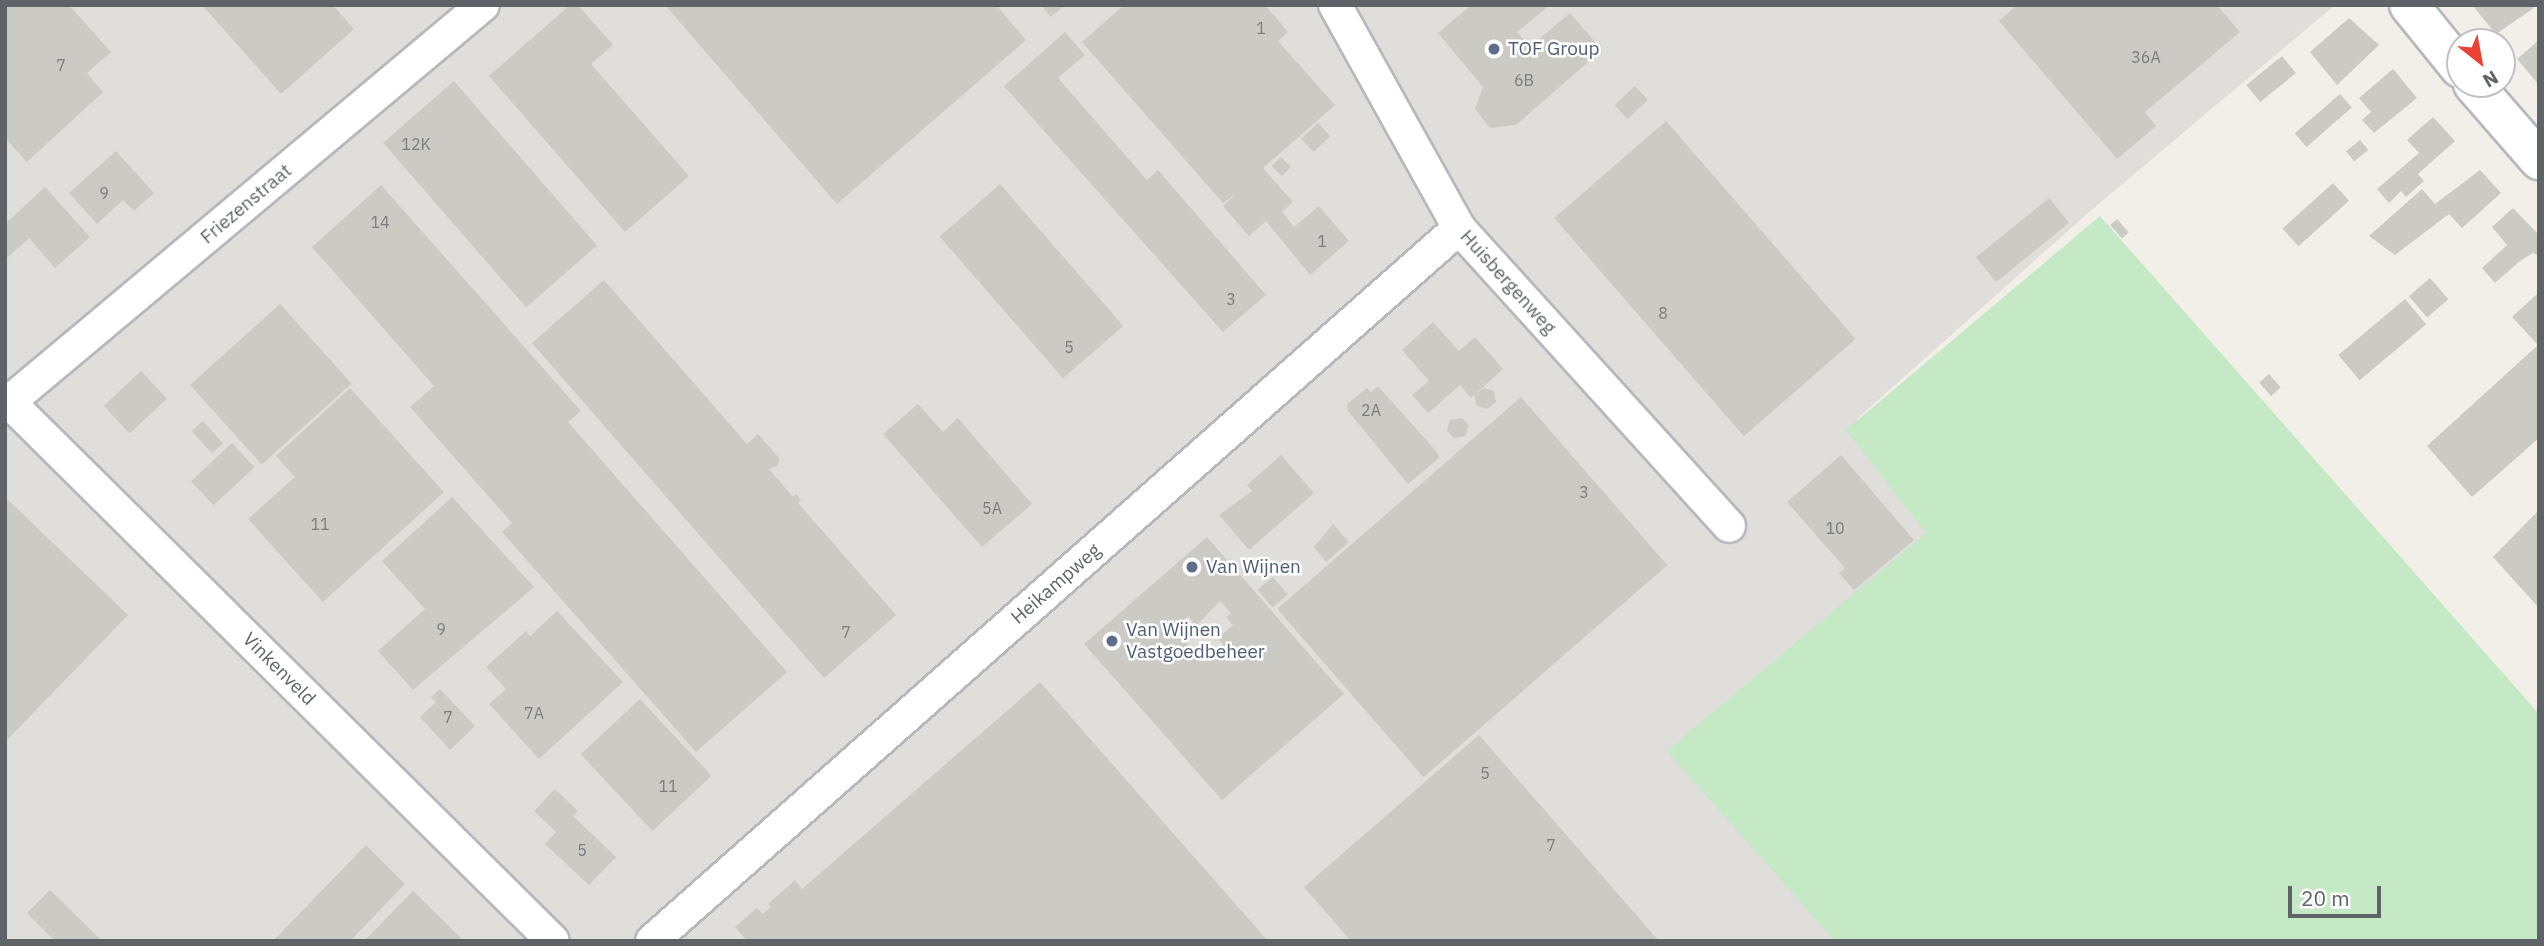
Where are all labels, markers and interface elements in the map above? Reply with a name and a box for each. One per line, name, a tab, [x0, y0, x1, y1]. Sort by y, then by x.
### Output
house number: 1	[1256, 18, 1266, 38]
north arrow	[2446, 28, 2516, 98]
place label: TOF Group	[1508, 38, 1600, 60]
marker: TOF Group	[1486, 41, 1502, 57]
house number: 36A	[2131, 47, 2161, 67]
house number: 7	[56, 55, 66, 75]
text: N	[2479, 65, 2503, 93]
house number: 6B	[1514, 70, 1534, 90]
house number: 12K	[401, 134, 431, 154]
street label: Friezenstraat	[196, 159, 296, 249]
house number: 9	[99, 183, 109, 203]
house number: 14	[370, 212, 390, 232]
street label: Huisbergenweg	[1455, 225, 1561, 339]
house number: 1	[1317, 231, 1327, 251]
house number: 3	[1226, 289, 1236, 309]
house number: 8	[1658, 303, 1668, 323]
house number: 5	[1064, 337, 1074, 357]
house number: 2A	[1361, 400, 1381, 420]
house number: 3	[1579, 482, 1589, 502]
house number: 5A	[982, 498, 1002, 518]
house number: 11	[310, 514, 330, 534]
house number: 10	[1825, 518, 1845, 538]
street label: Heikampweg	[1007, 539, 1105, 629]
place label: Van Wijnen	[1206, 556, 1301, 578]
marker: Van Wijnen	[1184, 559, 1200, 575]
house number: 9	[436, 619, 446, 639]
place label: Van Wijnen Vastgoedbeheer	[1126, 619, 1265, 663]
house number: 7	[841, 622, 851, 642]
street label: Vinkenveld	[238, 628, 320, 710]
marker: Van Wijnen Vastgoedbeheer	[1104, 633, 1120, 649]
house number: 7A	[524, 703, 544, 723]
house number: 7	[443, 707, 453, 727]
house number: 5	[1480, 763, 1490, 783]
house number: 11	[658, 776, 678, 796]
house number: 7	[1546, 835, 1556, 855]
house number: 5	[577, 840, 587, 860]
scale bar	[2292, 872, 2385, 916]
text: 20 m	[2301, 884, 2350, 912]

